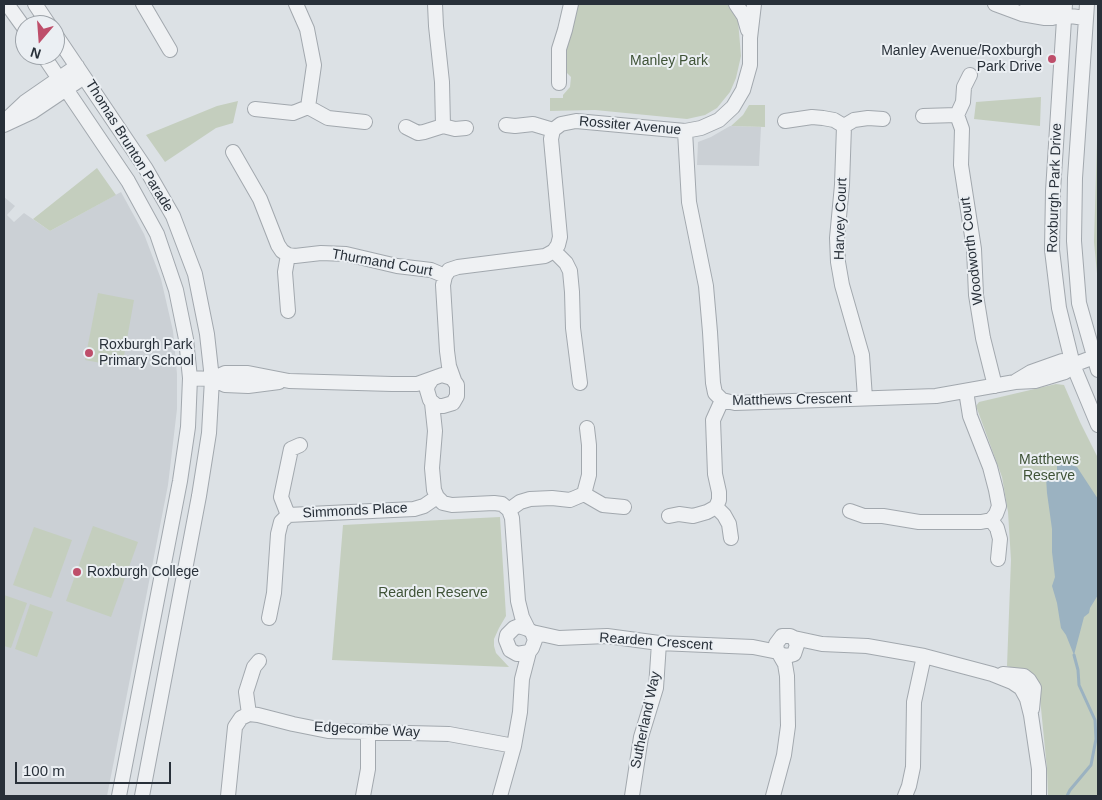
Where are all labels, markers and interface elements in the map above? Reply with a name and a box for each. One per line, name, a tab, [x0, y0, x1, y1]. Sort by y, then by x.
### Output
north arrow	[15, 15, 65, 65]
place label: Manley Avenue/Roxburgh Park Drive	[881, 43, 1042, 75]
text: N	[28, 44, 43, 62]
park label: Manley Park	[630, 53, 708, 69]
marker: Manley Avenue/Roxburgh Park Drive	[1046, 53, 1058, 65]
street label: Thomas Brunton Parade	[81, 77, 177, 215]
street label: Rossiter Avenue	[578, 113, 682, 139]
street label: Roxburgh Park Drive	[1044, 123, 1066, 253]
street label: Harvey Court	[831, 177, 851, 261]
street label: Woodworth Court	[957, 196, 987, 306]
street label: Thurmand Court	[330, 246, 434, 280]
place label: Roxburgh Park Primary School	[99, 337, 194, 370]
marker: Roxburgh Park Primary School	[83, 347, 95, 359]
street label: Matthews Crescent	[732, 391, 852, 409]
park label: Matthews Reserve	[1019, 452, 1079, 484]
street label: Simmonds Place	[302, 500, 408, 522]
place label: Roxburgh College	[87, 564, 199, 580]
marker: Roxburgh College	[71, 566, 83, 578]
park label: Rearden Reserve	[378, 585, 488, 601]
street label: Rearden Crescent	[599, 630, 713, 654]
street label: Sutherland Way	[627, 670, 665, 770]
street label: Edgecombe Way	[314, 719, 420, 741]
scale bar	[18, 752, 174, 784]
text: 100 m	[23, 762, 65, 779]

